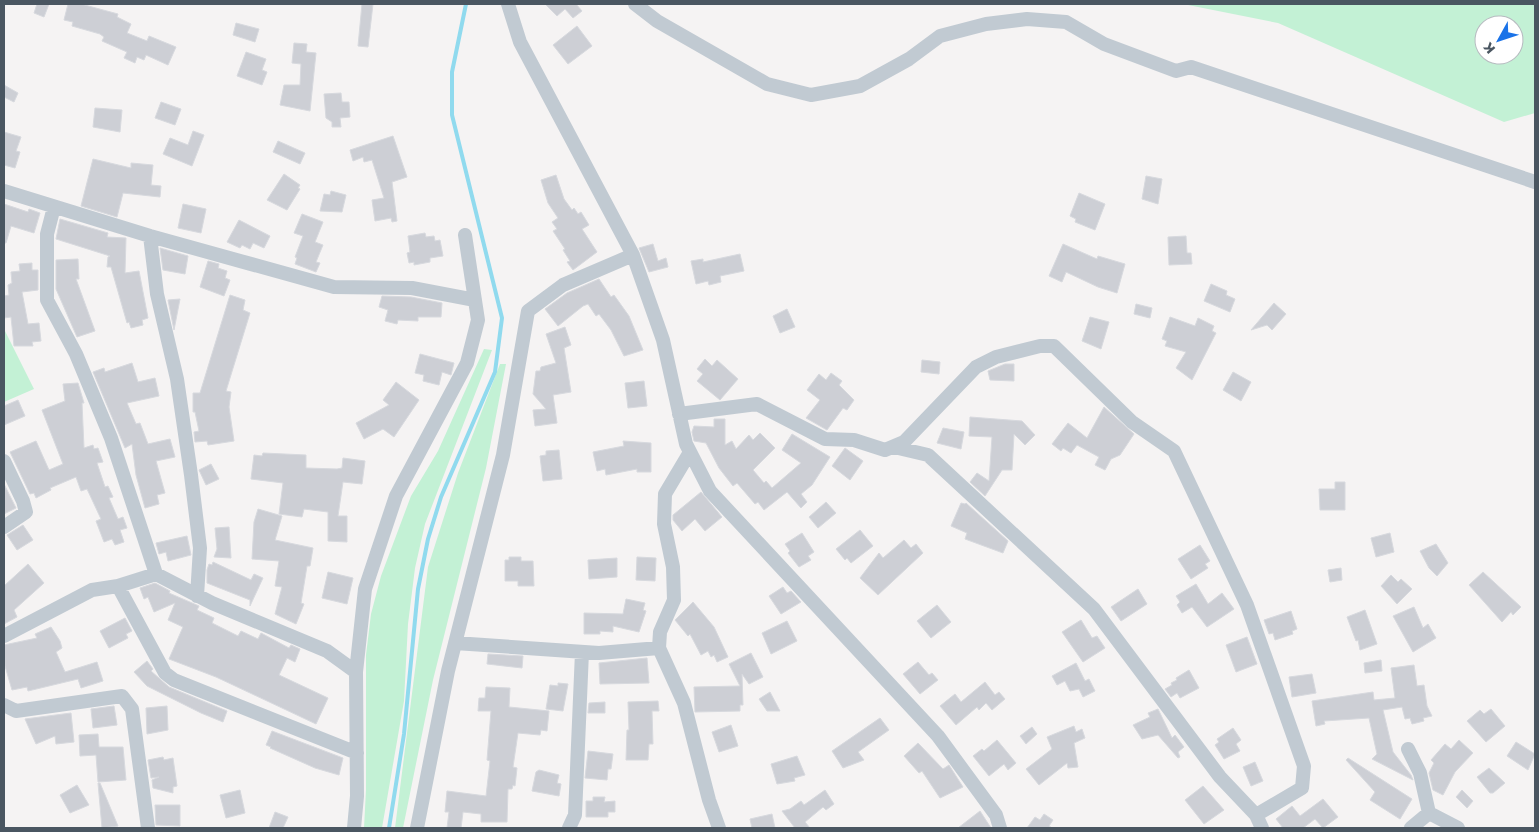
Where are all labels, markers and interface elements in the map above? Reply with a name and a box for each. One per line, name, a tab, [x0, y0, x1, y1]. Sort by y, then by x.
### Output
north arrow	[1474, 15, 1524, 65]
text: K	[1480, 39, 1498, 57]

